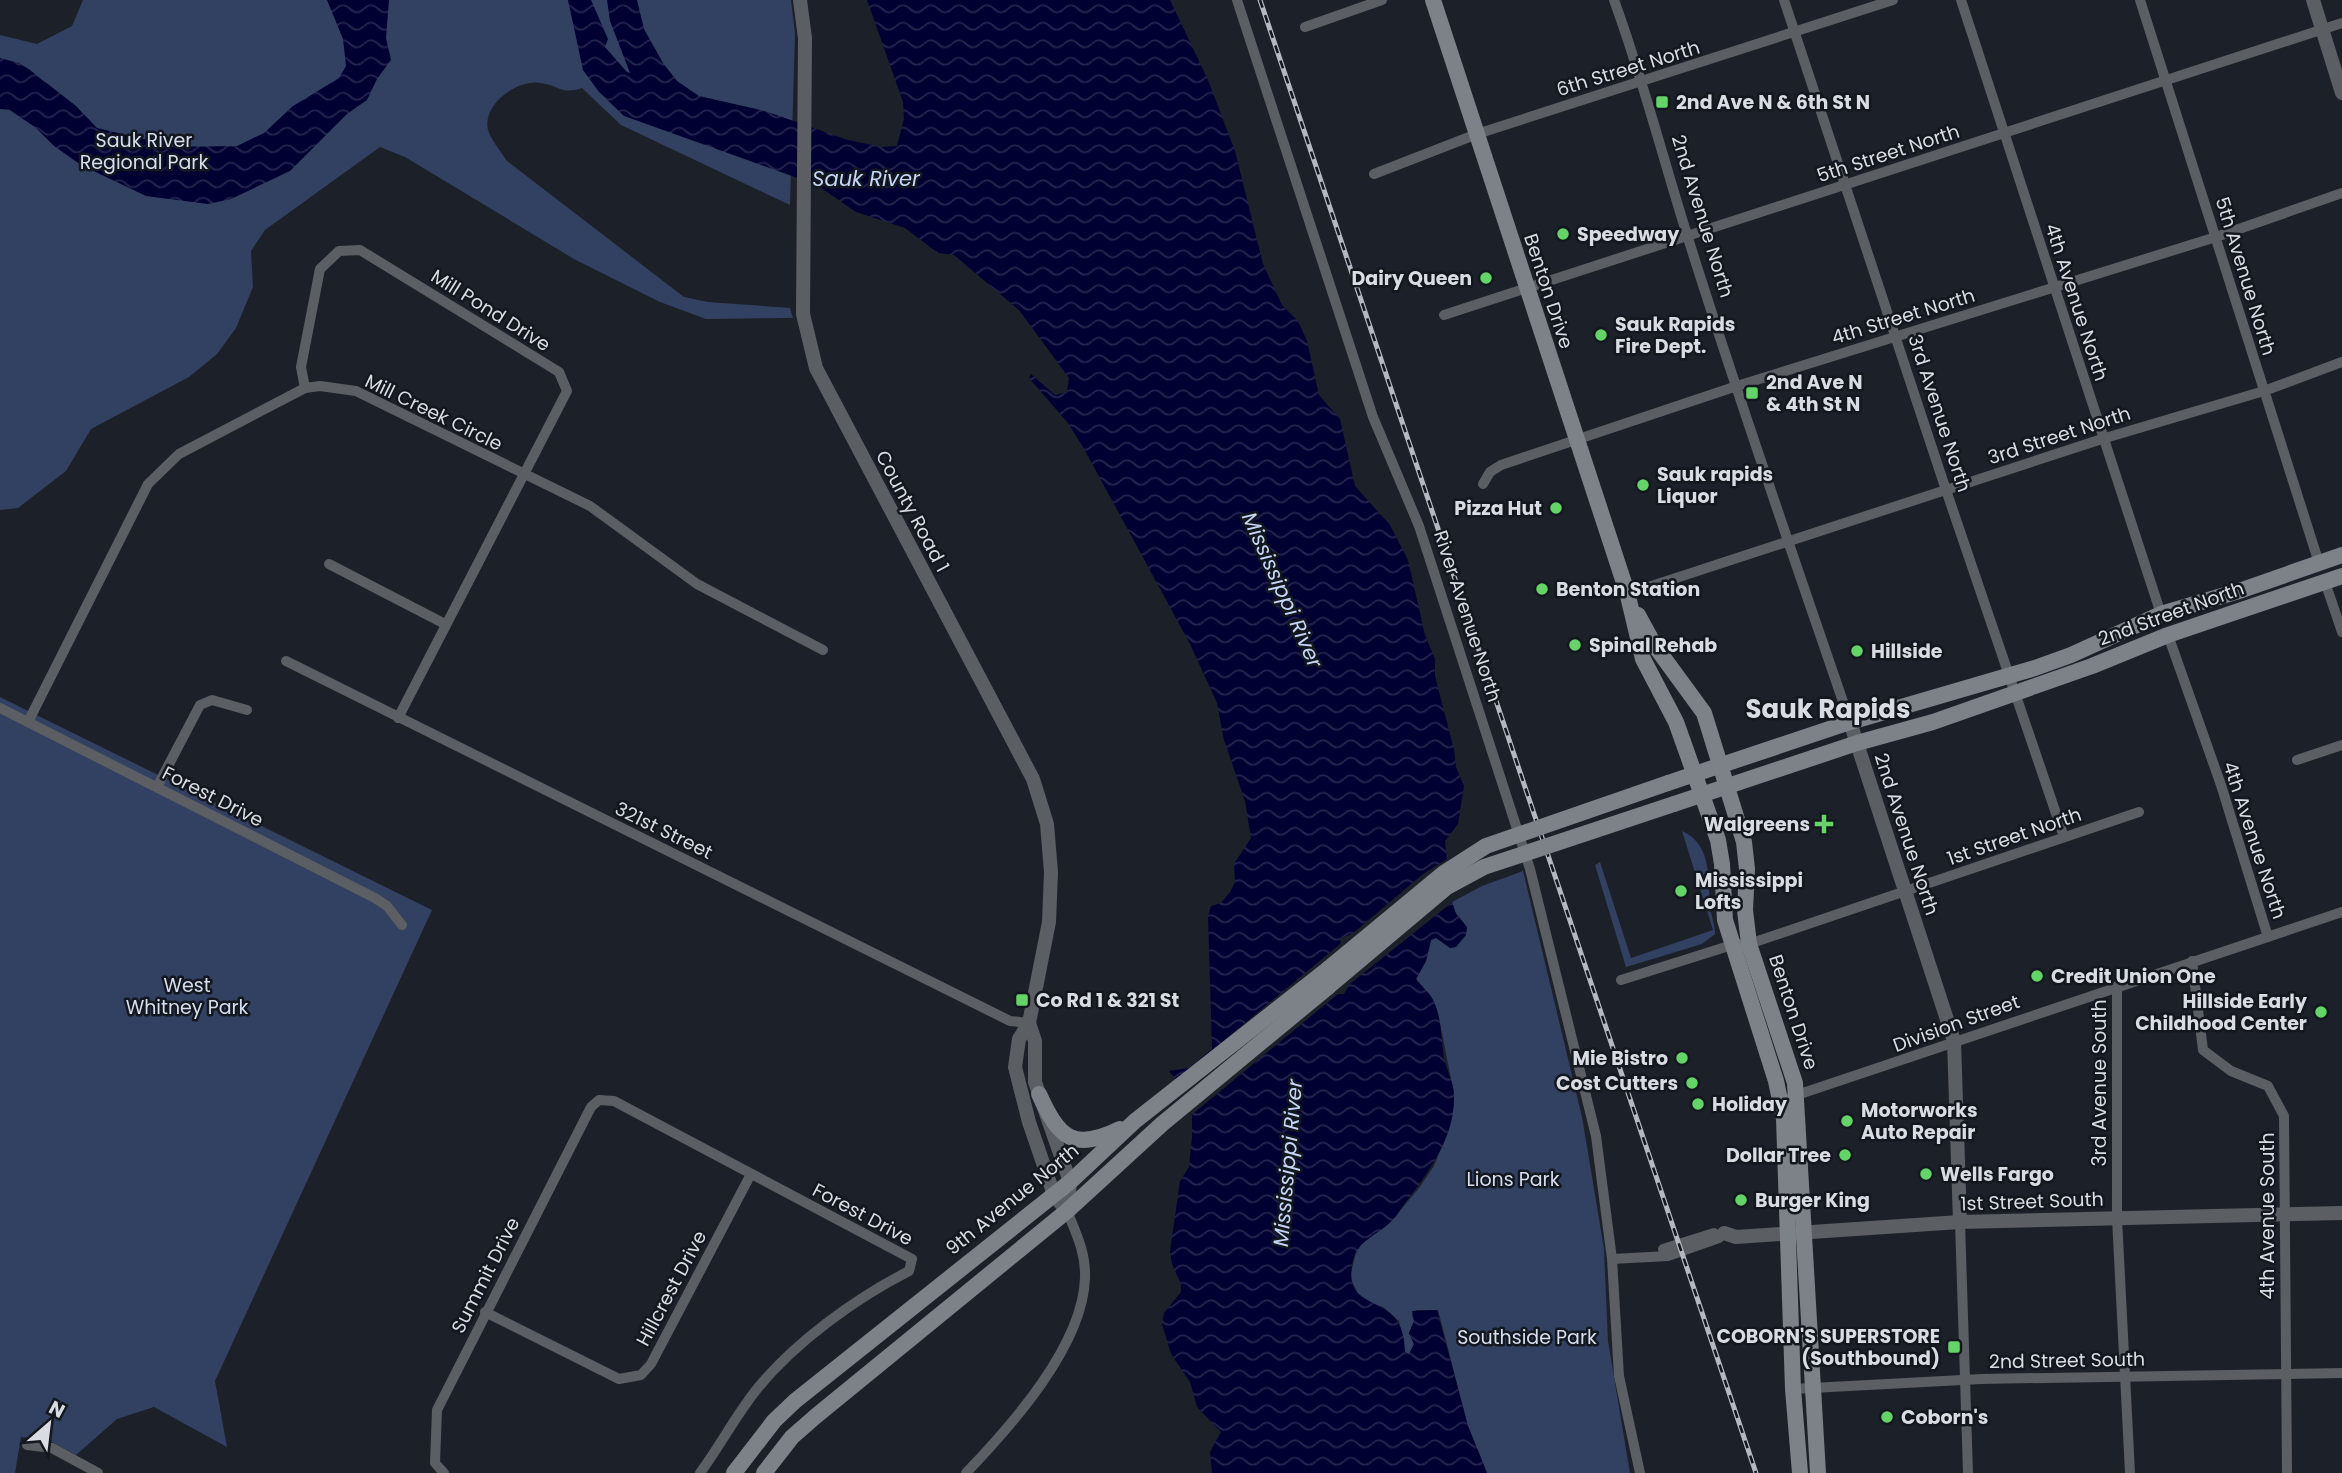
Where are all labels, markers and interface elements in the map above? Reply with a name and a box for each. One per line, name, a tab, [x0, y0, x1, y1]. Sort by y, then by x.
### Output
street label: 6th Street North	[1553, 34, 1703, 103]
place label: 2nd Ave N & 6th St N	[1676, 89, 1870, 116]
marker: 2nd Ave N & 6th St N	[1654, 94, 1670, 110]
street label: 5th Street North	[1813, 118, 1963, 189]
park label: Sauk River Regional Park	[80, 127, 208, 176]
street label: 2nd Avenue North	[1665, 131, 1740, 301]
water label: Sauk River	[812, 164, 921, 193]
street label: 5th Avenue North	[2209, 194, 2282, 359]
street label: 4th Avenue North	[2038, 220, 2115, 384]
place label: Speedway	[1577, 221, 1680, 248]
marker: Speedway	[1555, 226, 1571, 242]
street label: Benton Drive	[1517, 230, 1580, 352]
street label: Mill Pond Drive	[426, 263, 556, 358]
place label: Dairy Queen	[1352, 265, 1472, 292]
marker: Dairy Queen	[1478, 270, 1494, 286]
street label: 4th Street North	[1828, 282, 1978, 351]
place label: Sauk Rapids Fire Dept.	[1615, 311, 1735, 360]
marker: Sauk Rapids Fire Dept.	[1593, 327, 1609, 343]
street label: 3rd Avenue North	[1901, 331, 1978, 495]
street label: Mill Creek Circle	[360, 367, 507, 457]
place label: 2nd Ave N & 4th St N	[1766, 369, 1863, 418]
marker: 2nd Ave N & 4th St N	[1744, 385, 1760, 401]
street label: 3rd Street North	[1984, 400, 2134, 471]
street label: County Road 1	[869, 446, 956, 577]
place label: Sauk rapids Liquor	[1657, 461, 1773, 510]
marker: Sauk rapids Liquor	[1635, 477, 1651, 493]
place label: Pizza Hut	[1454, 495, 1542, 522]
marker: Pizza Hut	[1548, 500, 1564, 516]
water label: Mississippi River	[1235, 507, 1330, 673]
street label: River Avenue North	[1427, 527, 1508, 705]
street label: 2nd Street North	[2094, 575, 2248, 652]
place label: Benton Station	[1556, 576, 1700, 603]
marker: Benton Station	[1534, 581, 1550, 597]
place label: Spinal Rehab	[1589, 632, 1717, 659]
marker: Spinal Rehab	[1567, 637, 1583, 653]
place label: Hillside	[1871, 638, 1943, 665]
marker: Hillside	[1849, 643, 1865, 659]
district label: Sauk Rapids	[1746, 691, 1910, 727]
street label: 2nd Avenue North	[1868, 750, 1945, 919]
street label: 4th Avenue North	[2216, 758, 2293, 922]
street label: Forest Drive	[158, 759, 268, 833]
street label: 321st Street	[610, 795, 717, 866]
street label: 1st Street North	[1943, 801, 2085, 872]
place label: Walgreens	[1704, 811, 1810, 838]
marker: Walgreens	[1816, 816, 1832, 832]
place label: Mississippi Lofts	[1695, 867, 1803, 916]
marker: Mississippi Lofts	[1673, 883, 1689, 899]
street label: Benton Drive	[1762, 951, 1825, 1073]
place label: Credit Union One	[2051, 963, 2216, 990]
marker: Credit Union One	[2029, 968, 2045, 984]
park label: West Whitney Park	[126, 972, 249, 1021]
place label: Co Rd 1 & 321 St	[1036, 987, 1179, 1014]
street label: Division Street	[1889, 988, 2023, 1059]
place label: Hillside Early Childhood Center	[2135, 988, 2308, 1037]
marker: Co Rd 1 & 321 St	[1014, 992, 1030, 1008]
street label: 3rd Avenue South	[2086, 999, 2113, 1167]
marker: Hillside Early Childhood Center	[2313, 1004, 2329, 1020]
place label: Mie Bistro	[1573, 1045, 1668, 1072]
marker: Mie Bistro	[1674, 1050, 1690, 1066]
place label: Cost Cutters	[1556, 1070, 1678, 1097]
marker: Cost Cutters	[1684, 1075, 1700, 1091]
water label: Mississippi River	[1266, 1077, 1309, 1248]
place label: Holiday	[1712, 1091, 1788, 1118]
marker: Holiday	[1690, 1096, 1706, 1112]
place label: Motorworks Auto Repair	[1861, 1097, 1978, 1146]
marker: Motorworks Auto Repair	[1839, 1113, 1855, 1129]
street label: 4th Avenue South	[2254, 1132, 2281, 1300]
street label: 9th Avenue North	[940, 1137, 1085, 1262]
place label: Dollar Tree	[1726, 1142, 1831, 1169]
marker: Dollar Tree	[1837, 1147, 1853, 1163]
place label: Wells Fargo	[1940, 1161, 2054, 1188]
park label: Lions Park	[1467, 1166, 1560, 1193]
marker: Wells Fargo	[1918, 1166, 1934, 1182]
street label: Forest Drive	[808, 1177, 918, 1252]
street label: 1st Street South	[1960, 1186, 2104, 1217]
place label: Burger King	[1755, 1187, 1870, 1214]
marker: Burger King	[1733, 1192, 1749, 1208]
street label: Summit Drive	[445, 1213, 526, 1338]
street label: Hillcrest Drive	[630, 1226, 713, 1351]
place label: COBORN'S SUPERSTORE (Southbound)	[1716, 1323, 1940, 1372]
park label: Southside Park	[1457, 1324, 1597, 1351]
marker: COBORN'S SUPERSTORE (Southbound)	[1946, 1339, 1962, 1355]
street label: 2nd Street South	[1989, 1346, 2145, 1375]
north arrow	[14, 1389, 84, 1459]
text: N	[44, 1394, 69, 1425]
place label: Coborn's	[1901, 1404, 1988, 1431]
marker: Coborn's	[1879, 1409, 1895, 1425]

